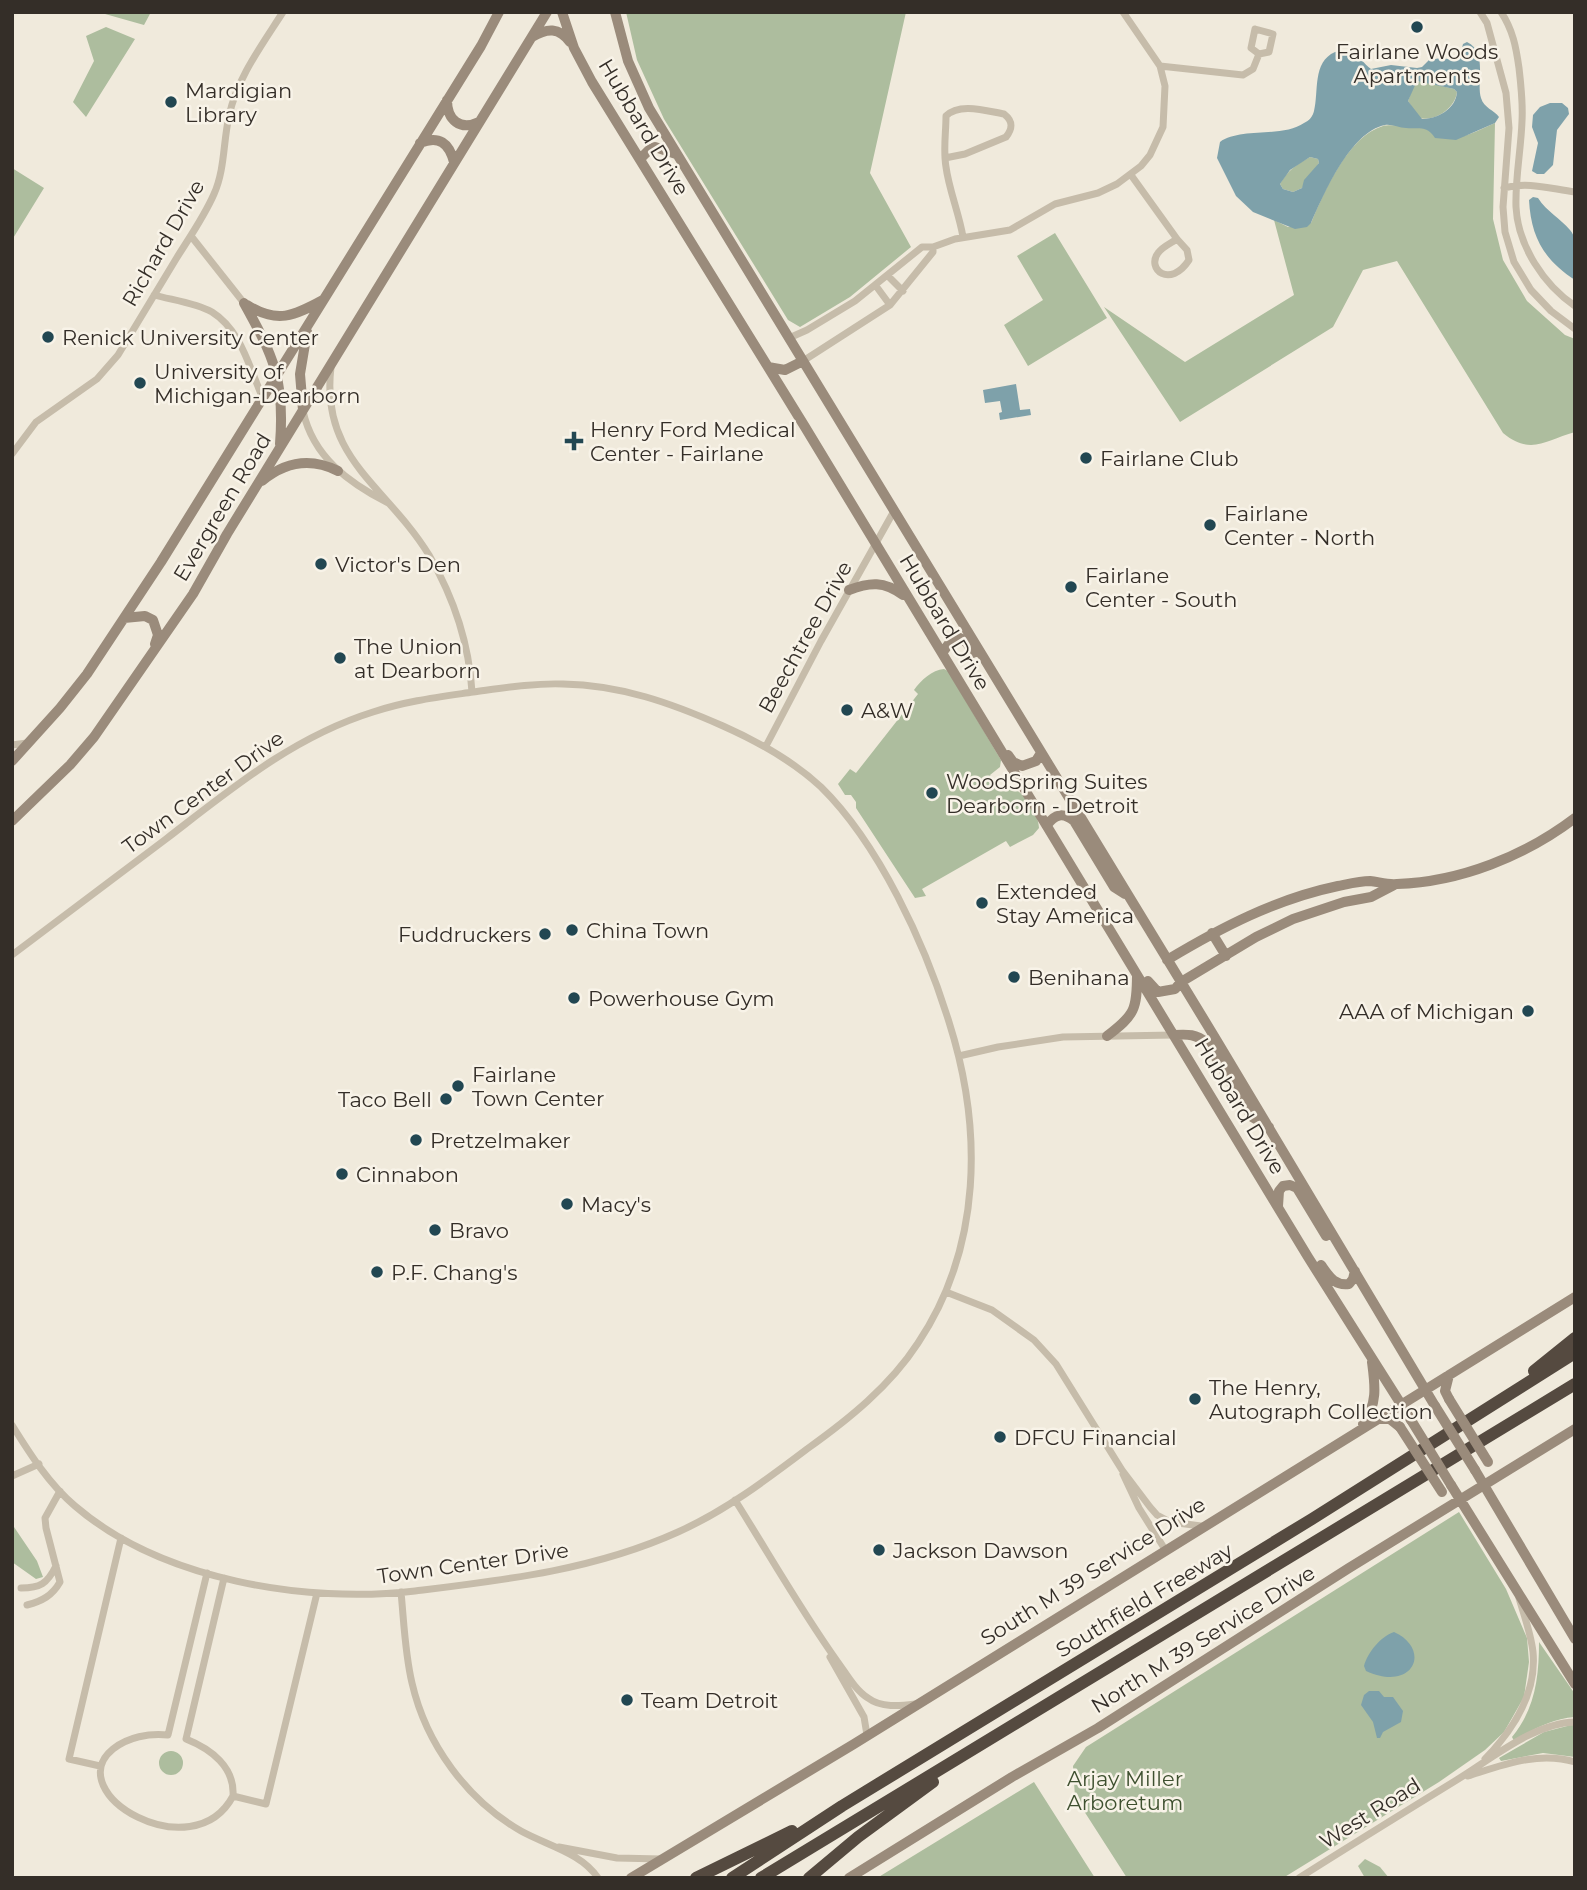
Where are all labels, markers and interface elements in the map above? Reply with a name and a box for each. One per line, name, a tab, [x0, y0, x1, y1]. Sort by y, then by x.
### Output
marker: Fairlane Woods Apartments	[1409, 19, 1425, 35]
place label: Fairlane Woods Apartments	[1336, 39, 1498, 88]
street label: Hubbard Drive	[593, 54, 695, 200]
place label: Mardigian Library	[185, 78, 292, 127]
marker: Mardigian Library	[163, 94, 179, 110]
street label: Richard Drive	[117, 175, 209, 311]
place label: Renick University Center	[62, 325, 319, 350]
marker: Renick University Center	[40, 329, 56, 345]
place label: University of Michigan-Dearborn	[154, 359, 360, 408]
marker: University of Michigan-Dearborn	[132, 375, 148, 391]
place label: Henry Ford Medical Center - Fairlane	[590, 417, 796, 466]
street label: Evergreen Road	[168, 428, 276, 586]
marker: Henry Ford Medical Center - Fairlane	[564, 431, 584, 451]
place label: Fairlane Club	[1100, 446, 1238, 471]
marker: Fairlane Club	[1078, 450, 1094, 466]
place label: Fairlane Center - North	[1224, 501, 1375, 550]
marker: Fairlane Center - North	[1202, 517, 1218, 533]
street label: Hubbard Drive	[894, 549, 996, 695]
place label: Victor's Den	[335, 552, 461, 577]
marker: Victor's Den	[313, 556, 329, 572]
street label: Beechtree Drive	[753, 557, 857, 717]
place label: Fairlane Center - South	[1085, 563, 1237, 612]
marker: Fairlane Center - South	[1063, 579, 1079, 595]
place label: The Union at Dearborn	[354, 634, 481, 683]
marker: The Union at Dearborn	[332, 650, 348, 666]
place label: A&W	[861, 698, 913, 723]
marker: A&W	[839, 702, 855, 718]
street label: Town Center Drive	[118, 725, 288, 859]
place label: WoodSpring Suites Dearborn - Detroit	[946, 769, 1147, 818]
marker: WoodSpring Suites Dearborn - Detroit	[924, 785, 940, 801]
place label: Extended Stay America	[996, 879, 1134, 928]
marker: Extended Stay America	[974, 895, 990, 911]
place label: China Town	[586, 918, 709, 943]
place label: Fuddruckers	[398, 922, 531, 947]
marker: China Town	[564, 922, 580, 938]
marker: Fuddruckers	[537, 926, 553, 942]
place label: Benihana	[1028, 965, 1130, 990]
marker: Benihana	[1006, 969, 1022, 985]
place label: Powerhouse Gym	[588, 986, 775, 1011]
marker: Powerhouse Gym	[566, 990, 582, 1006]
place label: AAA of Michigan	[1339, 999, 1514, 1024]
marker: AAA of Michigan	[1520, 1003, 1536, 1019]
street label: Hubbard Drive	[1189, 1033, 1291, 1179]
place label: Fairlane Town Center	[472, 1062, 604, 1111]
marker: Fairlane Town Center	[450, 1078, 466, 1094]
place label: Taco Bell	[338, 1087, 432, 1112]
marker: Taco Bell	[438, 1091, 454, 1107]
place label: Pretzelmaker	[430, 1128, 571, 1153]
marker: Pretzelmaker	[408, 1132, 424, 1148]
place label: Cinnabon	[356, 1162, 459, 1187]
marker: Cinnabon	[334, 1166, 350, 1182]
place label: Macy's	[581, 1192, 651, 1217]
marker: Macy's	[559, 1196, 575, 1212]
place label: Bravo	[449, 1218, 509, 1243]
marker: Bravo	[427, 1222, 443, 1238]
place label: P.F. Chang's	[391, 1260, 518, 1285]
marker: P.F. Chang's	[369, 1264, 385, 1280]
place label: The Henry, Autograph Collection	[1209, 1375, 1433, 1424]
marker: The Henry, Autograph Collection	[1187, 1391, 1203, 1407]
place label: DFCU Financial	[1014, 1425, 1177, 1450]
marker: DFCU Financial	[992, 1429, 1008, 1445]
street label: South M 39 Service Drive	[976, 1491, 1210, 1651]
street label: Town Center Drive	[376, 1537, 570, 1589]
street label: Southfield Freeway	[1051, 1537, 1237, 1663]
place label: Jackson Dawson	[892, 1538, 1068, 1563]
marker: Jackson Dawson	[871, 1542, 887, 1558]
street label: North M 39 Service Drive	[1087, 1560, 1319, 1718]
place label: Team Detroit	[641, 1688, 778, 1713]
marker: Team Detroit	[619, 1692, 635, 1708]
park label: Arjay Miller Arboretum	[1067, 1766, 1183, 1815]
street label: West Road	[1315, 1772, 1425, 1854]

